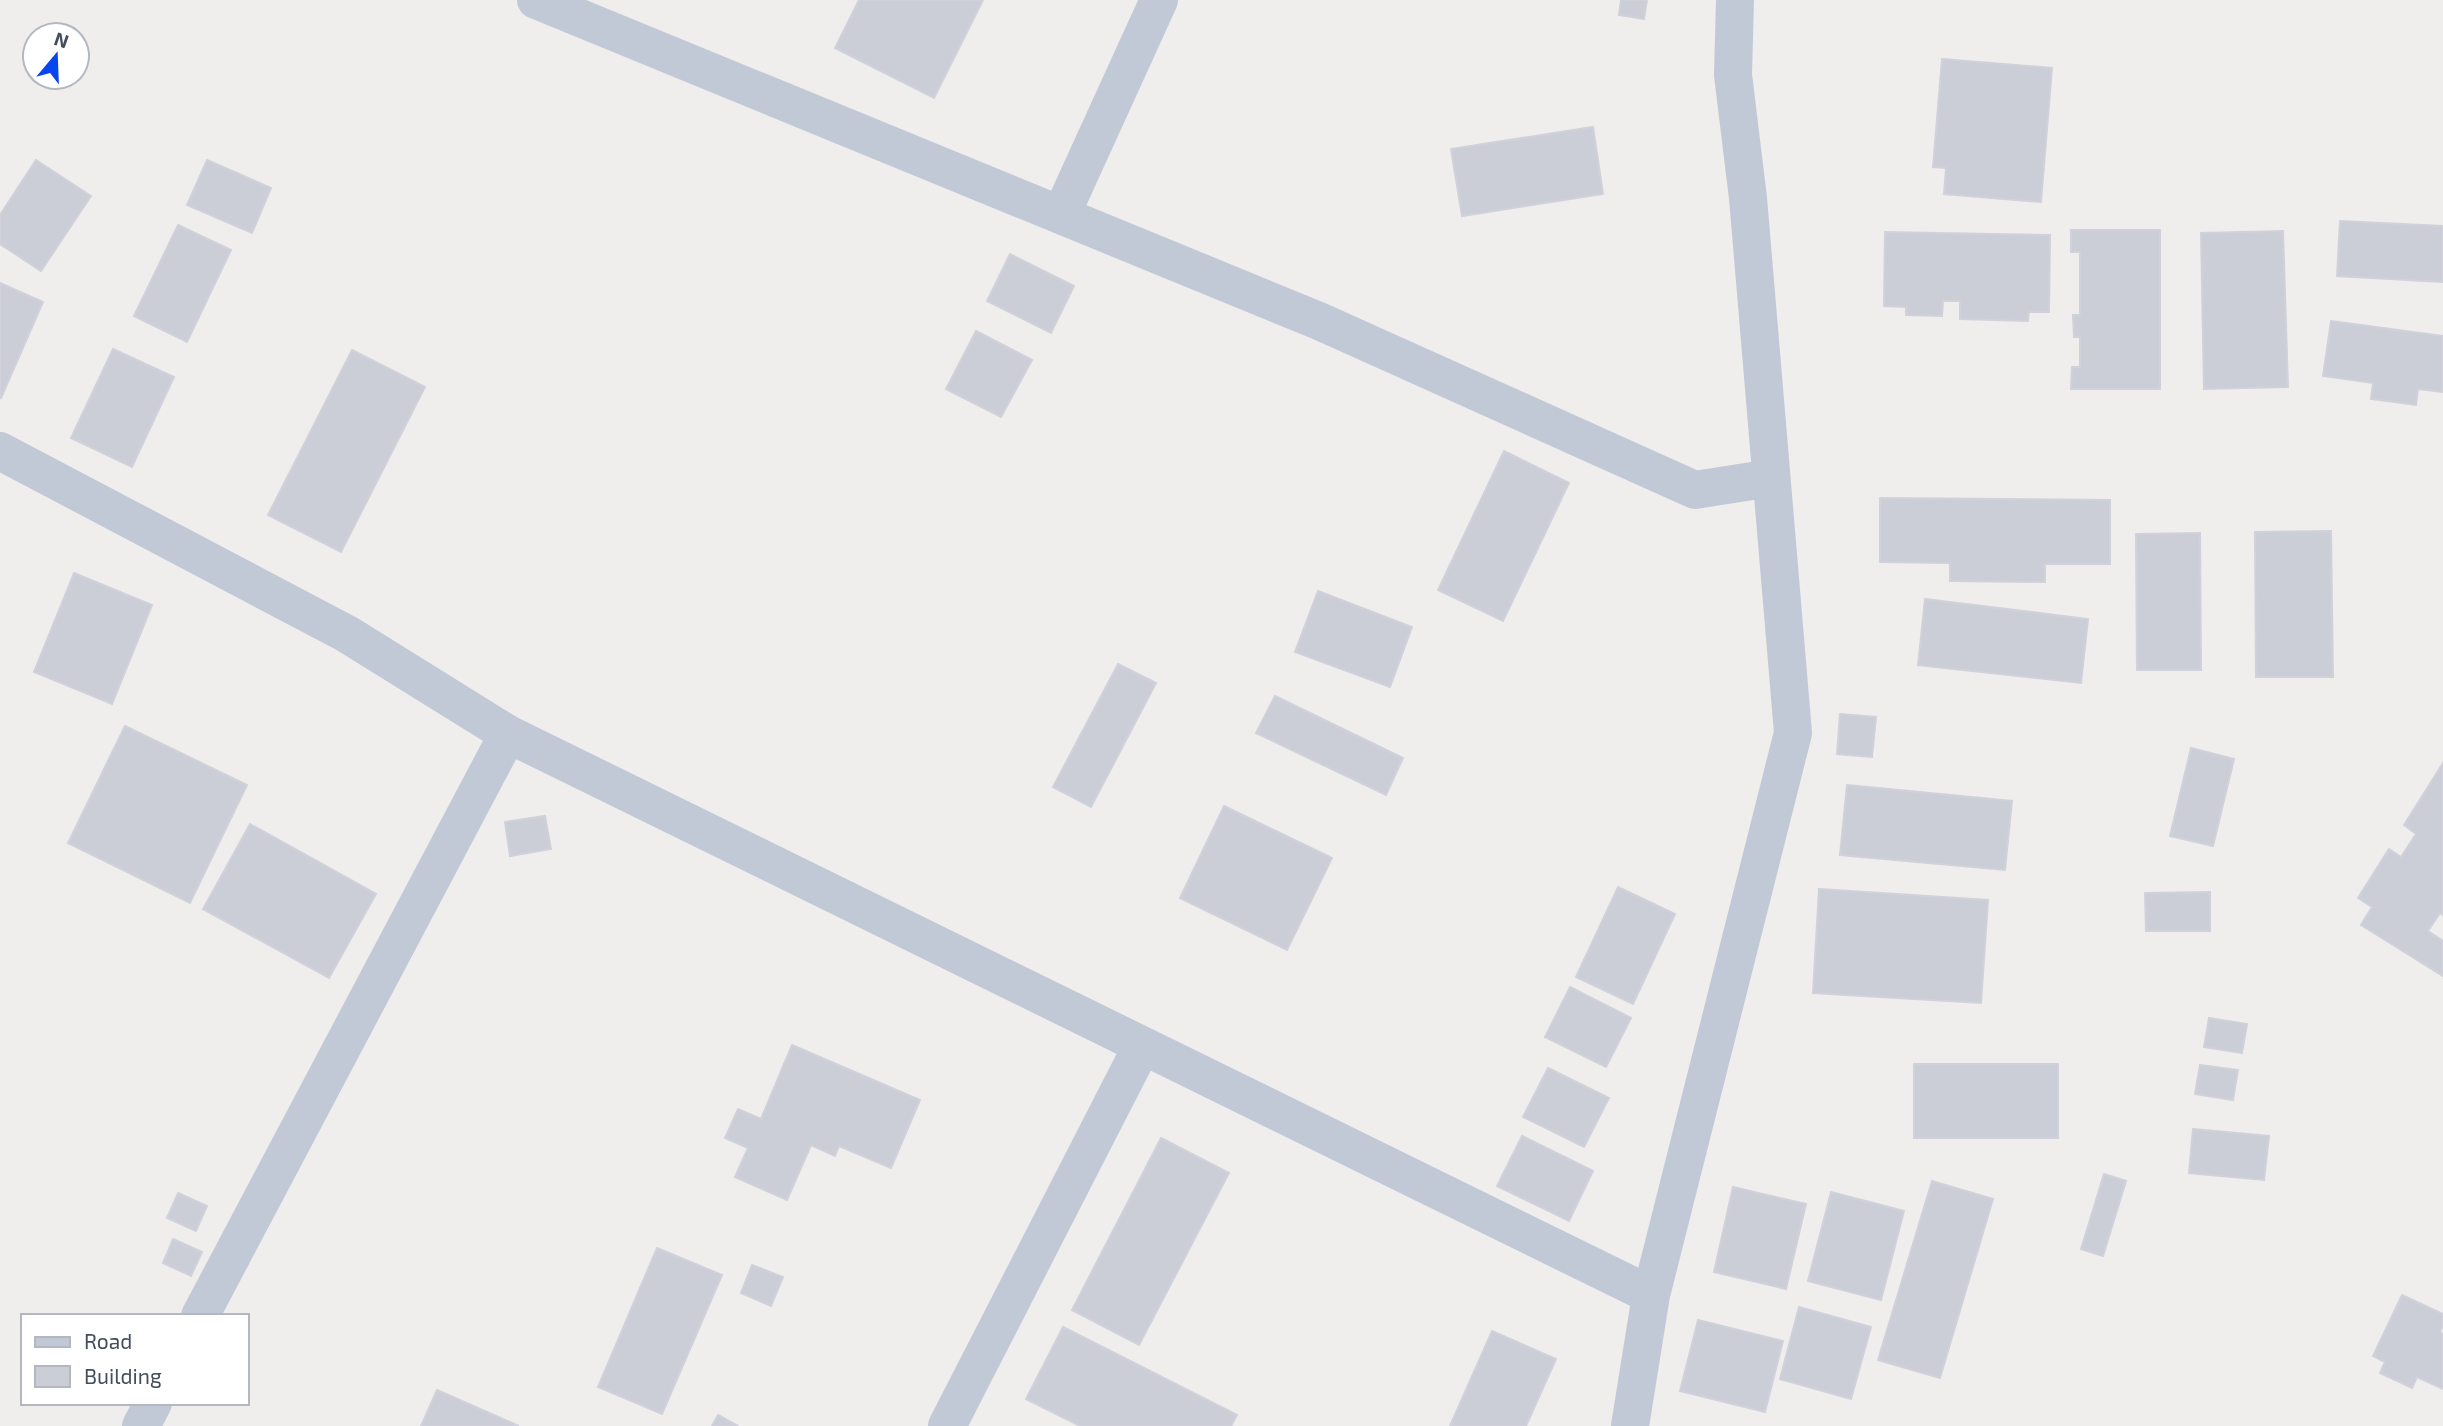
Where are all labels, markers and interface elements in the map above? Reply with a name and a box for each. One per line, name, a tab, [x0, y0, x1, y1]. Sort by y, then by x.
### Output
north arrow	[21, 21, 91, 91]
text: N	[51, 26, 72, 53]
legend	[21, 1314, 248, 1405]
text: Road	[84, 1328, 132, 1353]
text: Building	[84, 1363, 162, 1388]

